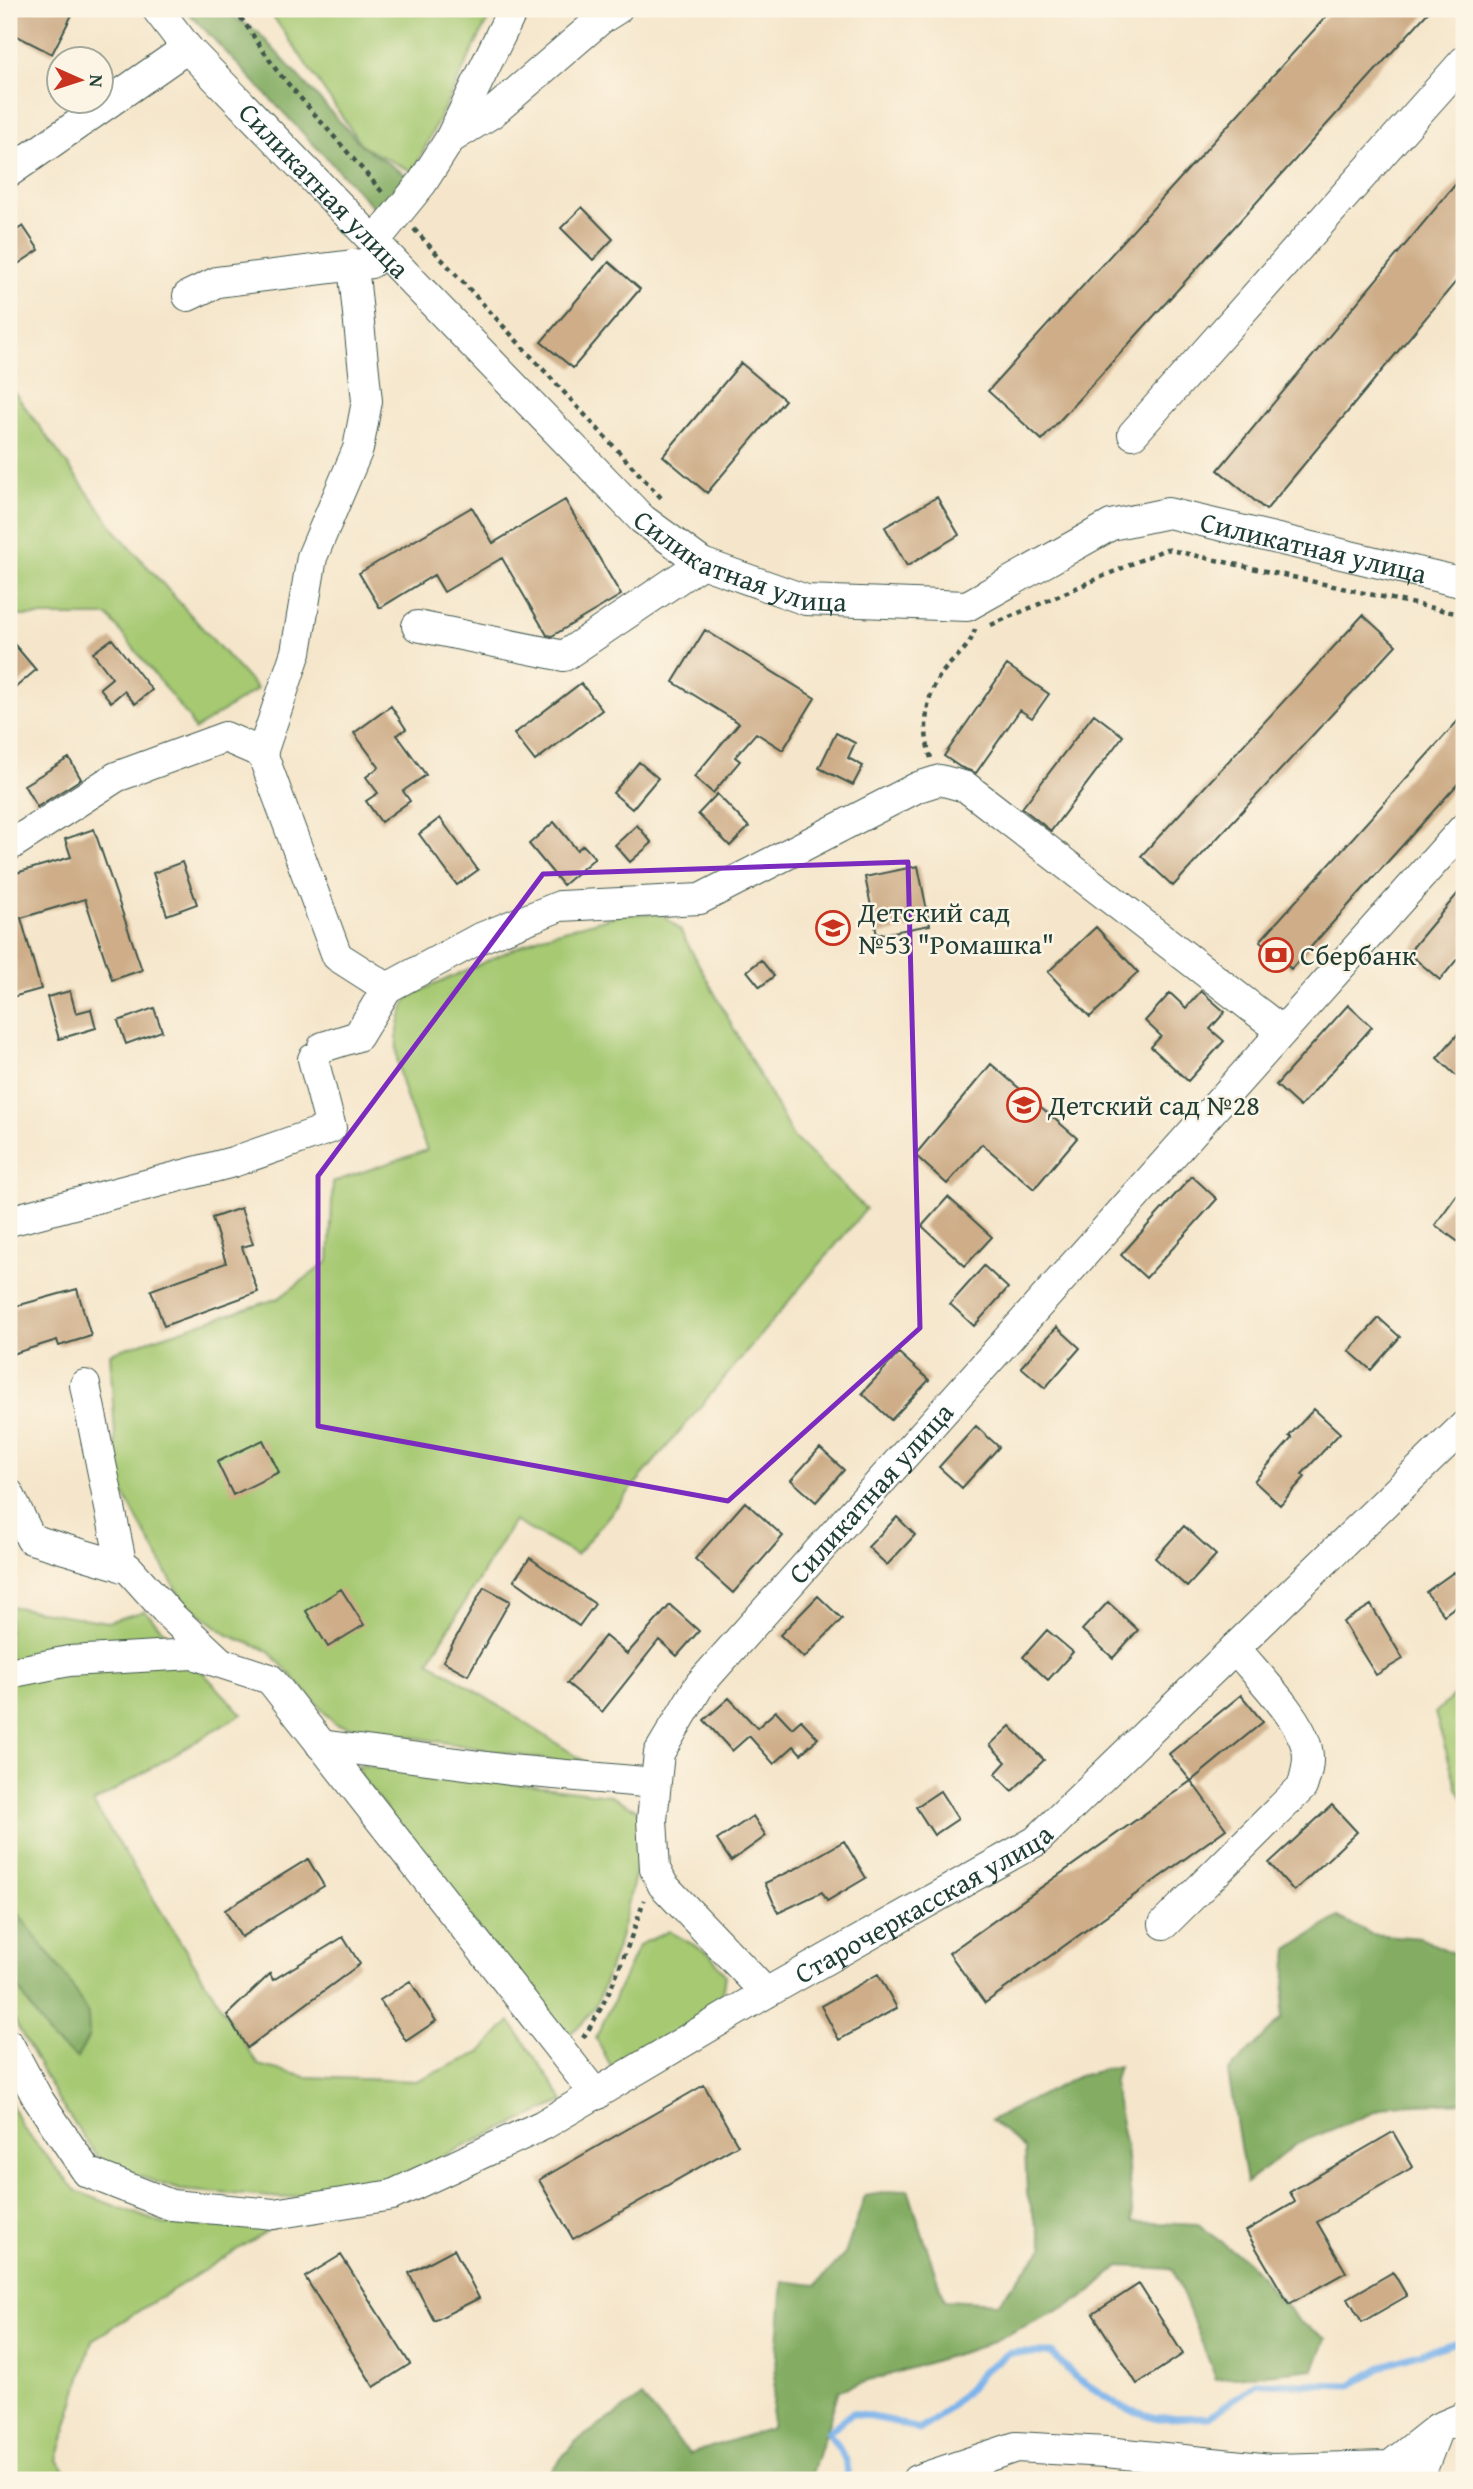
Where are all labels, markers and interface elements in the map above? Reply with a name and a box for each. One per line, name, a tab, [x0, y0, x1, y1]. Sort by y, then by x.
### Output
north arrow	[46, 46, 116, 116]
text: N	[83, 74, 111, 88]
street label: Силикатная улица	[230, 93, 420, 288]
street label: Силикатная улица	[626, 499, 848, 622]
street label: Силикатная улица	[1197, 500, 1431, 594]
place label: Детский сад №53 "Ромашка"	[857, 891, 1054, 964]
school or university icon: Детский сад №53 "Ромашка"	[814, 909, 852, 947]
place label: Сбербанк	[1300, 934, 1417, 975]
bank icon: Сбербанк	[1257, 936, 1295, 974]
place label: Детский сад №28	[1047, 1084, 1260, 1125]
school or university icon: Детский сад №28	[1005, 1086, 1043, 1124]
street label: Силикатная улица	[778, 1392, 963, 1592]
street label: Старочеркасская улица	[786, 1814, 1063, 1993]

